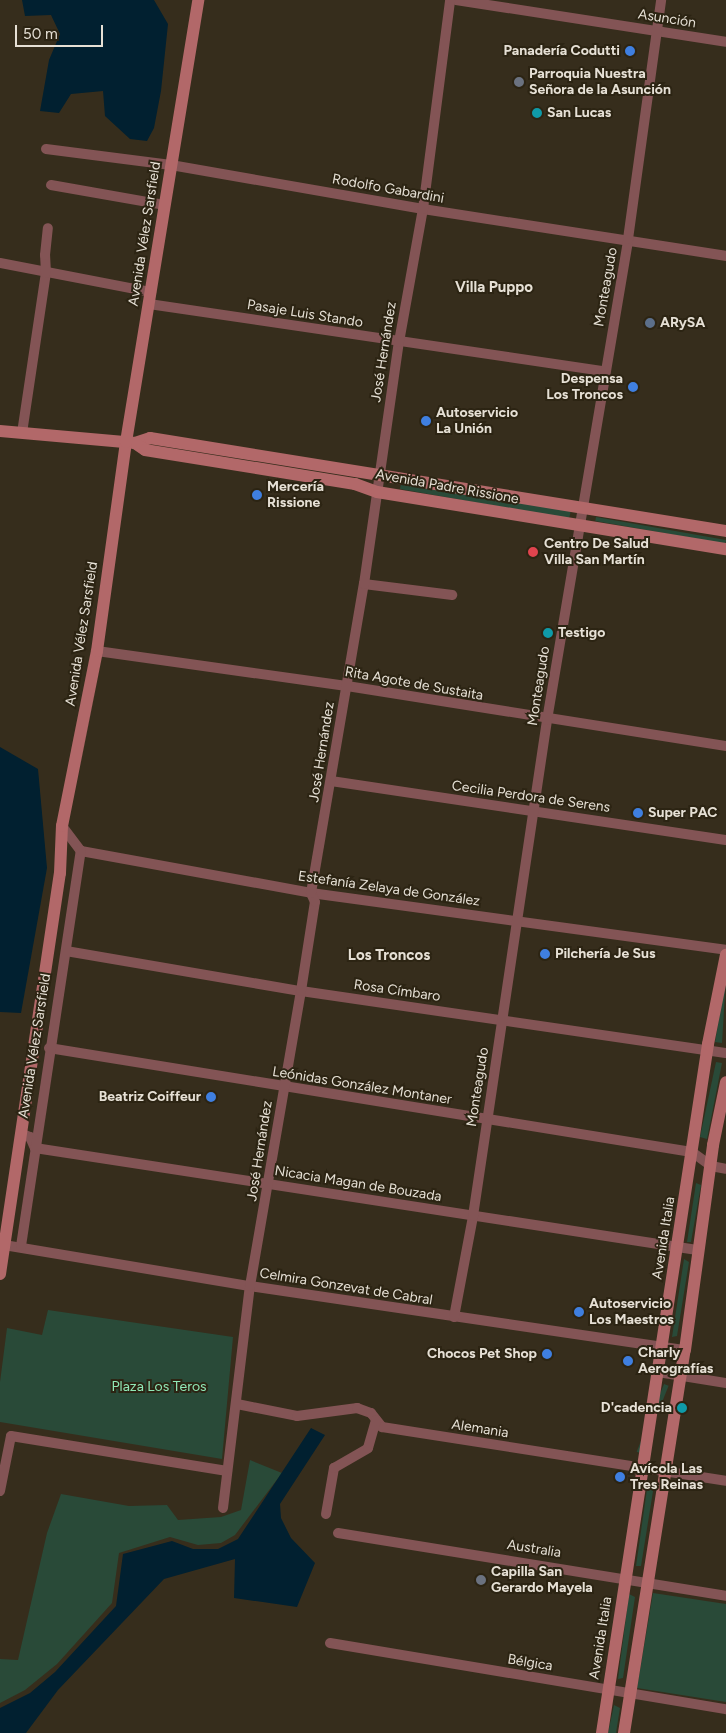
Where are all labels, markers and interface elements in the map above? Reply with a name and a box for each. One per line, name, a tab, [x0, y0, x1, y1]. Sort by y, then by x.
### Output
street label: Asunción	[637, 6, 697, 32]
scale bar	[18, 15, 105, 47]
text: 50 m	[23, 25, 58, 43]
place label: Panadería Codutti	[503, 43, 620, 59]
marker: Panadería Codutti	[624, 45, 636, 57]
place label: Parroquia Nuestra Señora de la Asunción	[529, 66, 671, 98]
marker: Parroquia Nuestra Señora de la Asunción	[513, 76, 525, 88]
place label: San Lucas	[547, 105, 611, 121]
marker: San Lucas	[531, 107, 543, 119]
street label: Avenida Vélez Sarsfield	[125, 161, 165, 307]
street label: Rodolfo Gabardini	[331, 171, 445, 207]
street label: Monteagudo	[591, 246, 621, 328]
district label: Villa Puppo	[455, 279, 533, 297]
street label: Pasaje Luis Stando	[246, 297, 364, 331]
street label: José Hernández	[368, 301, 400, 403]
place label: ARySA	[660, 315, 705, 331]
marker: ARySA	[644, 317, 656, 329]
place label: Despensa Los Troncos	[546, 371, 623, 404]
marker: Despensa Los Troncos	[627, 381, 639, 393]
place label: Autoservicio La Unión	[436, 405, 518, 438]
marker: Autoservicio La Unión	[420, 415, 432, 427]
street label: Avenida Padre Rissione	[374, 466, 520, 508]
place label: Mercería Rissione	[267, 479, 324, 512]
marker: Mercería Rissione	[251, 489, 263, 501]
place label: Centro De Salud Villa San Martín	[544, 536, 649, 568]
marker: Centro De Salud Villa San Martín	[526, 545, 540, 559]
street label: Avenida Vélez Sarsfield	[62, 561, 102, 707]
place label: Testigo	[558, 625, 605, 641]
marker: Testigo	[542, 627, 554, 639]
street label: Monteagudo	[524, 645, 554, 727]
street label: Rita Agote de Sustaita	[343, 664, 485, 704]
street label: José Hernández	[306, 701, 338, 803]
street label: Cecilia Perdora de Serens	[451, 778, 611, 816]
place label: Super PAC	[648, 805, 717, 821]
marker: Super PAC	[632, 807, 644, 819]
street label: Estefanía Zelaya de González	[297, 868, 481, 910]
place label: Pilchería Je Sus	[555, 946, 655, 962]
district label: Los Troncos	[348, 947, 430, 965]
marker: Pilchería Je Sus	[539, 948, 551, 960]
street label: Avenida Vélez Sarsfield	[15, 973, 55, 1119]
street label: Rosa Címbaro	[353, 977, 441, 1005]
street label: Monteagudo	[463, 1046, 493, 1128]
street label: Leónidas González Montaner	[271, 1064, 453, 1108]
place label: Beatriz Coiffeur	[99, 1089, 201, 1105]
marker: Beatriz Coiffeur	[205, 1091, 217, 1103]
street label: José Hernández	[244, 1100, 276, 1202]
street label: Nicacia Magan de Bouzada	[273, 1162, 443, 1206]
street label: Avenida Italia	[649, 1195, 679, 1281]
street label: Celmira Gonzevat de Cabral	[258, 1265, 434, 1309]
place label: Autoservicio Los Maestros	[589, 1296, 674, 1328]
marker: Autoservicio Los Maestros	[573, 1306, 585, 1318]
place label: Charly Aerografías	[638, 1345, 713, 1378]
place label: Chocos Pet Shop	[427, 1346, 537, 1362]
marker: Chocos Pet Shop	[541, 1348, 553, 1360]
marker: Charly Aerografías	[622, 1355, 634, 1367]
park label: Plaza Los Teros	[111, 1379, 207, 1395]
place label: D'cadencia	[601, 1400, 672, 1416]
marker: D'cadencia	[676, 1402, 688, 1414]
street label: Alemania	[450, 1416, 510, 1442]
place label: Avícola Las Tres Reinas	[630, 1461, 703, 1494]
marker: Avícola Las Tres Reinas	[614, 1471, 626, 1483]
street label: Australia	[506, 1536, 562, 1562]
place label: Capilla San Gerardo Mayela	[491, 1564, 593, 1596]
marker: Capilla San Gerardo Mayela	[475, 1574, 487, 1586]
street label: Avenida Italia	[586, 1595, 616, 1681]
street label: Bélgica	[506, 1651, 554, 1675]

